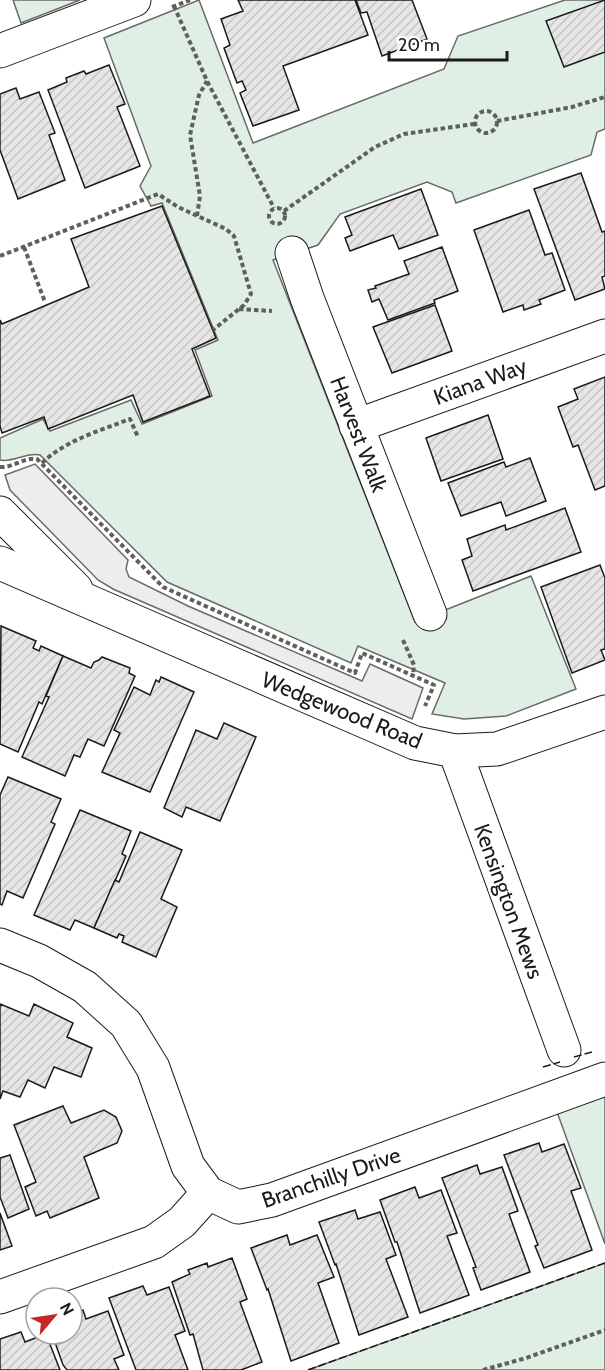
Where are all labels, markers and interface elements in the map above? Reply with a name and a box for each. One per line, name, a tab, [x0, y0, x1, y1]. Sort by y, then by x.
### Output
scale bar	[389, 24, 508, 62]
text: 20 m	[398, 34, 440, 56]
street label: Kiana Way	[430, 352, 530, 411]
street label: Harvest Walk	[324, 373, 393, 496]
street label: Wedgewood Road	[258, 666, 426, 755]
street label: Kensington Mews	[468, 820, 549, 982]
street label: Branchilly Drive	[258, 1141, 404, 1214]
north arrow	[24, 1286, 84, 1346]
text: N	[56, 1299, 78, 1319]

